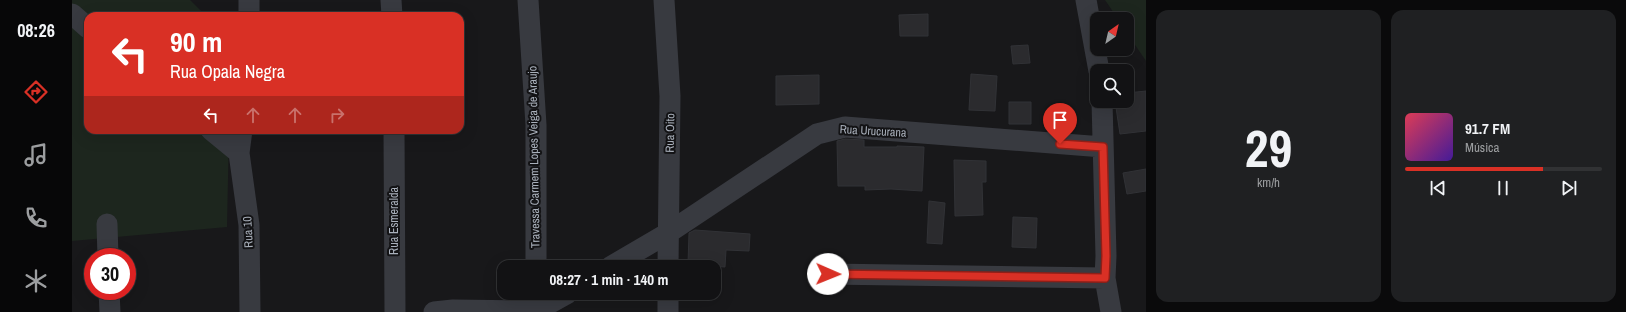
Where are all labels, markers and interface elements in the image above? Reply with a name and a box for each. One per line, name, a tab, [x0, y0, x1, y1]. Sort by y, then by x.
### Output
north arrow	[1090, 12, 1134, 56]
map controls	[1090, 12, 1134, 108]
text: 08:26	[17, 18, 55, 43]
text: 90 m	[170, 23, 222, 61]
icon: left	[104, 28, 156, 80]
text: Rua Opala Negra	[170, 59, 285, 84]
button: search	[1090, 64, 1134, 108]
street label: Travessa Carmem Lopes Veiga de Araujo	[524, 66, 544, 248]
icon: directions	[22, 78, 50, 106]
pin	[1043, 103, 1077, 144]
icon: left	[200, 104, 222, 126]
icon: ahead	[242, 104, 264, 126]
icon: ahead	[284, 104, 306, 126]
icon: right	[326, 104, 348, 126]
icon: arrive	[1049, 109, 1071, 131]
street label: Rua Oito	[662, 113, 678, 153]
text: 29	[1245, 113, 1292, 183]
text: 91.7 FM	[1465, 118, 1510, 139]
street label: Rua Urucurana	[839, 121, 907, 141]
text: Música	[1465, 139, 1499, 156]
icon: music	[22, 141, 50, 169]
text: km/h	[1257, 174, 1280, 191]
icon: previous	[1427, 177, 1449, 199]
icon: pause	[1492, 177, 1514, 199]
icon: next	[1558, 177, 1580, 199]
street label: Rua Esmeralda	[386, 187, 402, 255]
icon: phone	[22, 204, 50, 232]
street label: Rua 10	[239, 216, 257, 248]
speed limit sign: 30	[84, 248, 136, 300]
position arrow	[807, 253, 849, 295]
icon: climate	[22, 267, 50, 295]
text: 08:27 · 1 min · 140 m	[550, 269, 668, 290]

